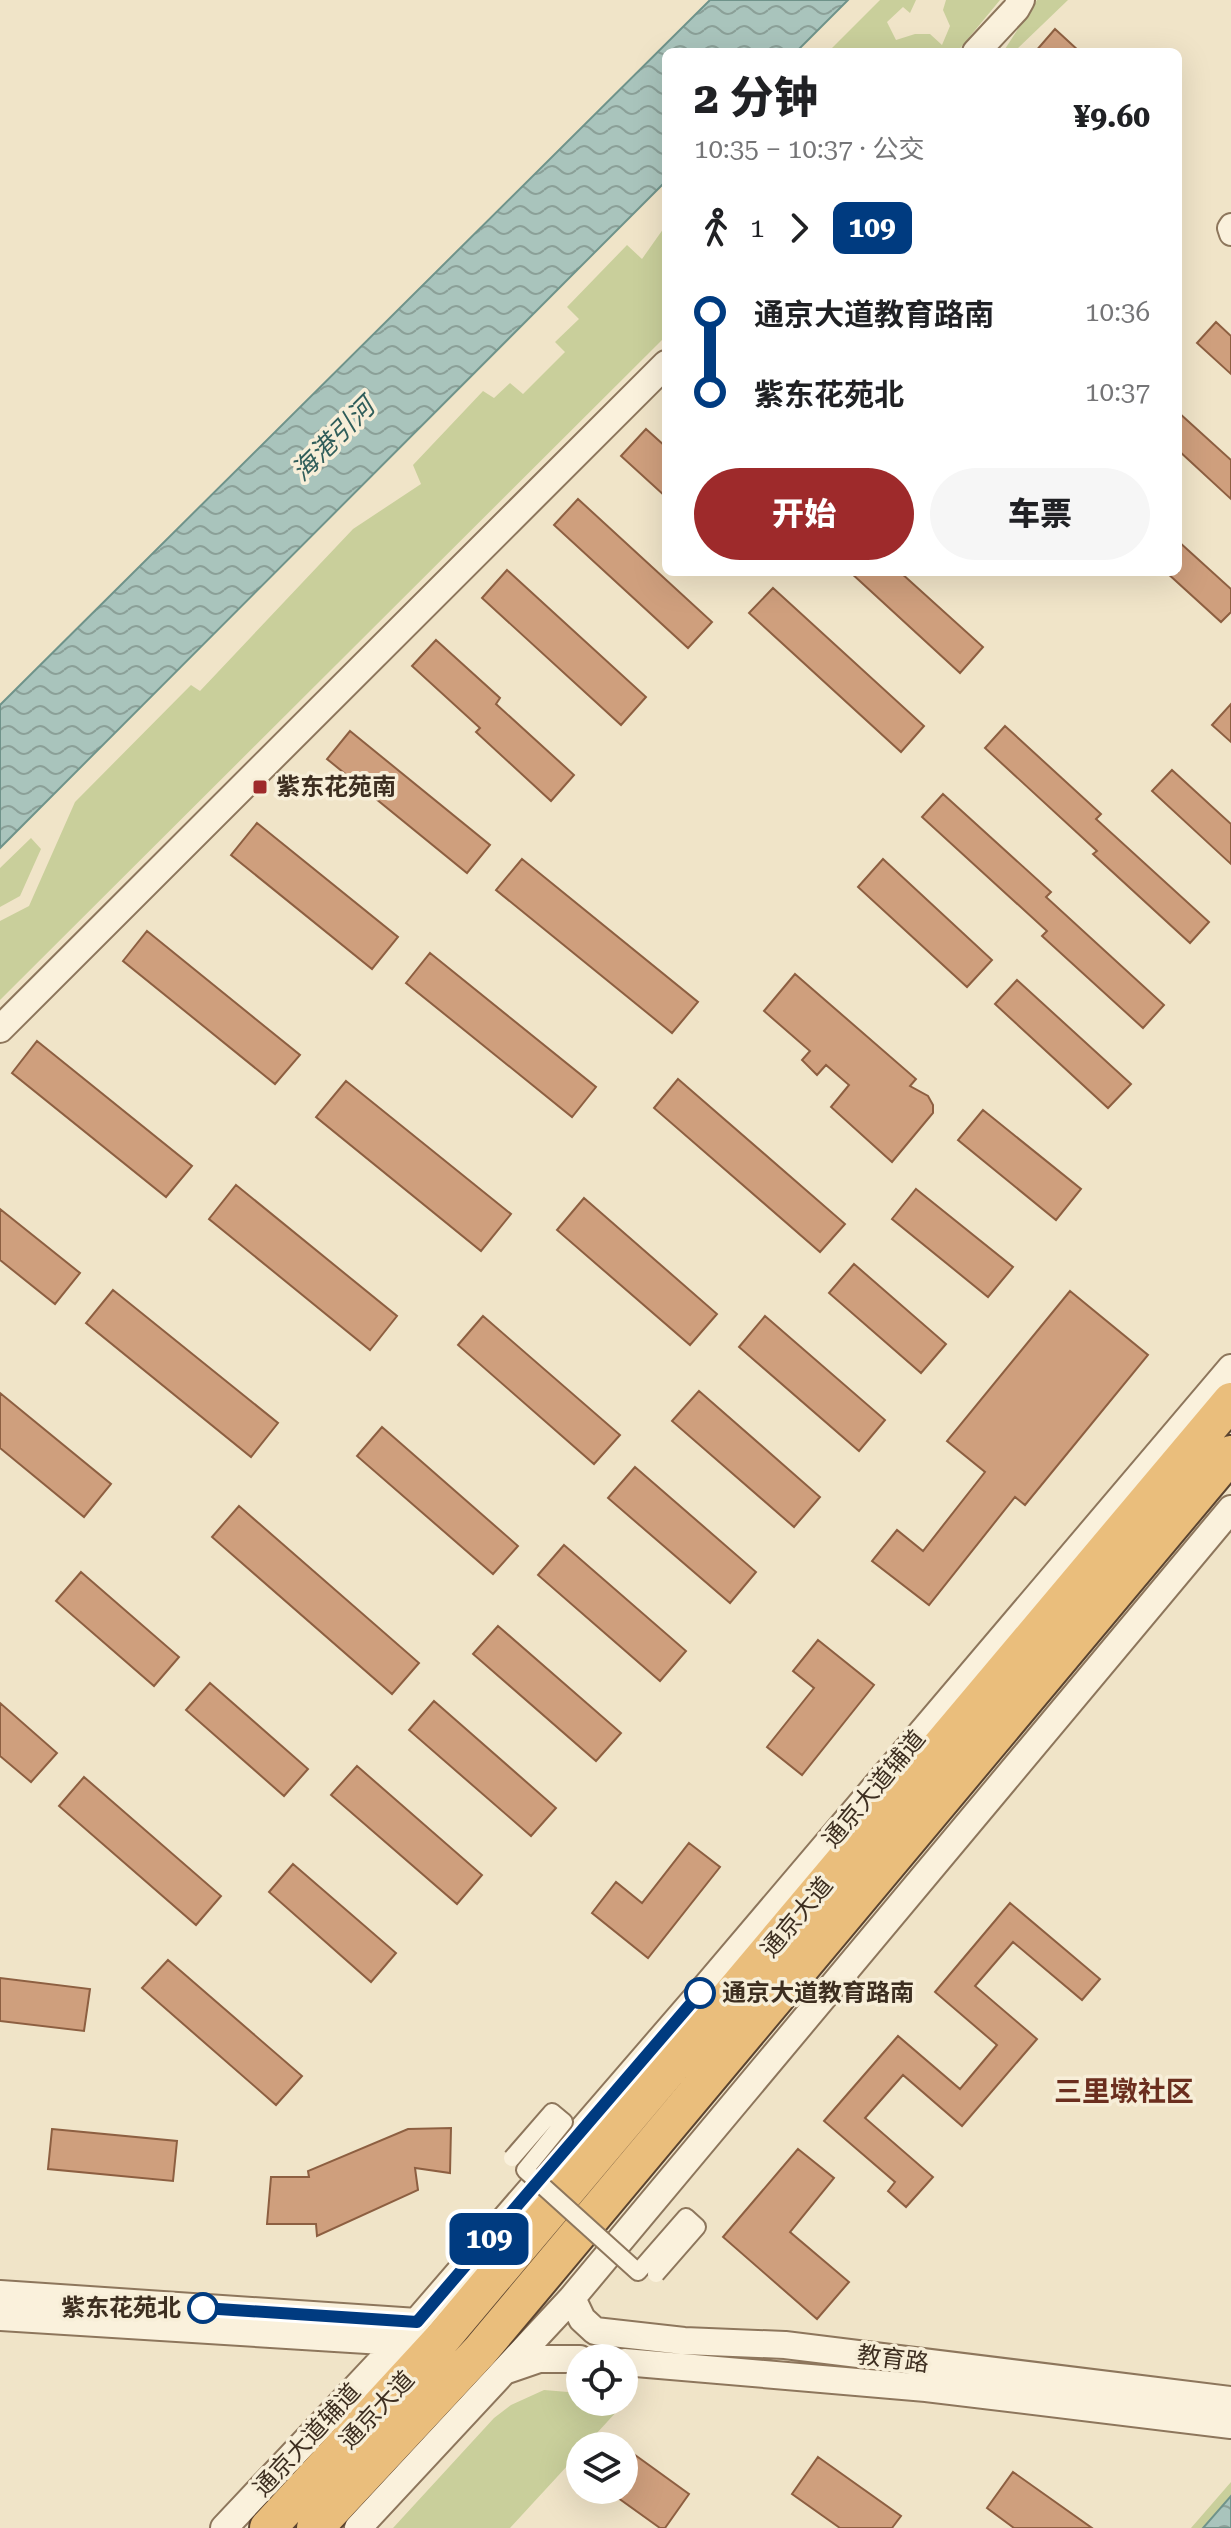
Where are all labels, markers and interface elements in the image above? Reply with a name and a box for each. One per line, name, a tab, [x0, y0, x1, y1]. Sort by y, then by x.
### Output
text: 2 分钟	[694, 72, 818, 124]
text: ¥9.60	[1073, 99, 1150, 134]
text: 10:35 – 10:37 · 公交	[694, 134, 924, 164]
icon: walk	[694, 206, 738, 250]
icon: forward	[777, 206, 821, 250]
text: 109	[849, 211, 896, 244]
text: 1	[750, 213, 765, 243]
text: 通京大道教育路南	[754, 297, 994, 332]
text: 10:36	[1085, 297, 1150, 327]
text: 紫东花苑北	[754, 377, 904, 412]
text: 10:37	[1085, 377, 1150, 407]
water label: 海港引河	[286, 388, 384, 486]
button: 开始	[694, 468, 914, 560]
button: 车票	[930, 468, 1150, 560]
place label: 紫东花苑南	[276, 773, 396, 801]
marker: 紫东花苑南	[251, 778, 269, 796]
street label: 通京大道辅道	[817, 1725, 931, 1853]
street label: 通京大道	[755, 1871, 839, 1963]
marker: 通京大道教育路南	[685, 1978, 715, 2008]
place label: 通京大道教育路南	[722, 1979, 914, 2007]
district label: 三里墩社区	[1054, 2075, 1194, 2108]
line badge: 109	[443, 2213, 535, 2265]
text: 109	[465, 2222, 513, 2255]
marker: 紫东花苑北	[188, 2293, 218, 2323]
place label: 紫东花苑北	[61, 2294, 181, 2322]
street label: 教育路	[856, 2341, 930, 2377]
map controls	[566, 2344, 638, 2504]
button: locate	[566, 2344, 638, 2416]
street label: 通京大道	[334, 2365, 420, 2455]
street label: 通京大道辅道	[248, 2378, 366, 2502]
button: layers	[566, 2432, 638, 2504]

